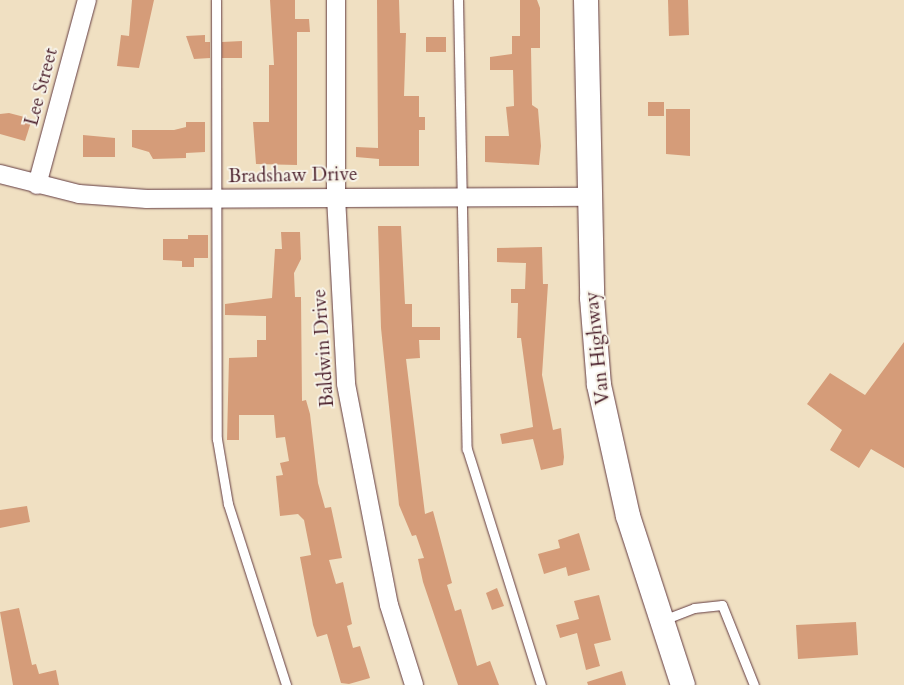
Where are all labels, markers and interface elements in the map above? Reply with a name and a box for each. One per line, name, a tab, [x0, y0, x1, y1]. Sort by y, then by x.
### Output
street label: Lee Street	[21, 46, 63, 128]
street label: Bradshaw Drive	[228, 163, 358, 189]
street label: Baldwin Drive	[308, 288, 340, 408]
street label: Van Highway	[581, 290, 615, 406]

